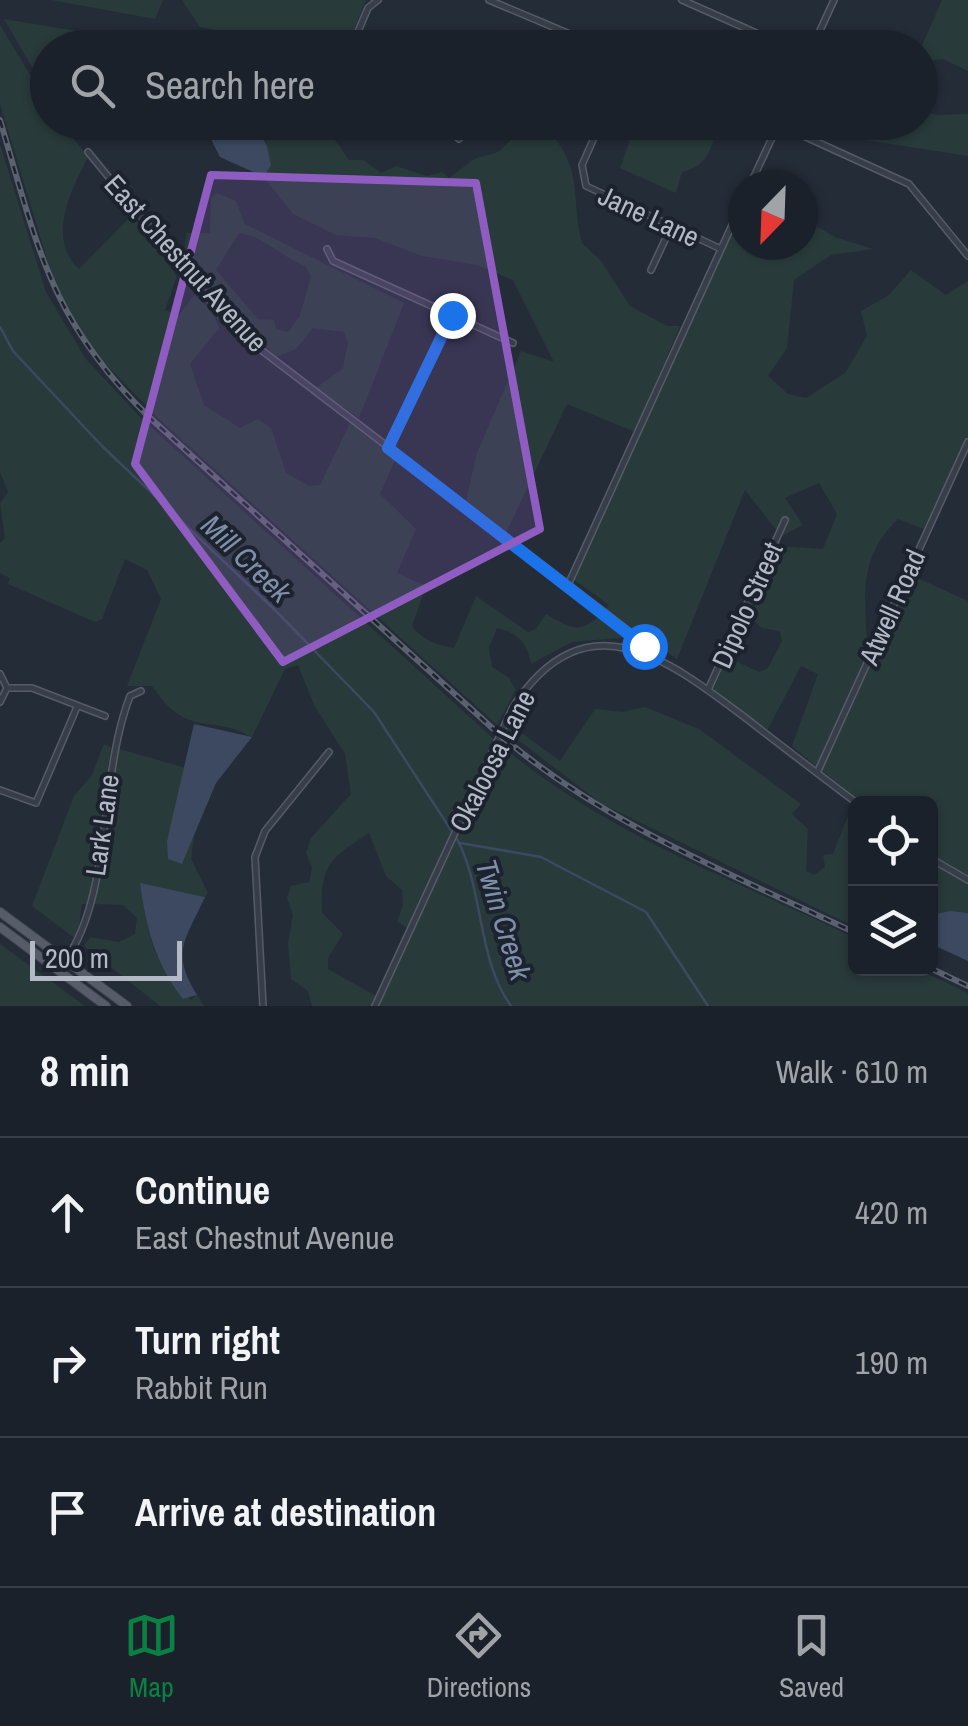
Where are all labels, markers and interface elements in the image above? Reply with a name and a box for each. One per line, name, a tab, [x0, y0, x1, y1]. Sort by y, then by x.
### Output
search box	[30, 30, 938, 140]
icon: search	[65, 58, 120, 113]
text: Search here	[145, 60, 315, 111]
street label: East Chestnut Avenue	[96, 166, 276, 360]
north arrow	[728, 170, 818, 260]
street label: Jane Lane	[592, 176, 706, 256]
route end	[430, 293, 476, 339]
water label: Mill Creek	[193, 505, 302, 612]
street label: Dipolo Street	[702, 536, 792, 674]
street label: Atwell Road	[849, 543, 934, 672]
route start	[622, 624, 668, 670]
street label: Okaloosa Lane	[440, 684, 544, 838]
street label: Lark Lane	[76, 772, 128, 878]
map controls	[848, 796, 938, 976]
button: locate	[848, 796, 938, 886]
water label: Twin Creek	[467, 855, 542, 987]
button: layers	[848, 886, 938, 976]
scale bar	[30, 936, 182, 980]
text: 200 m	[45, 939, 109, 977]
text: 8 min	[40, 1043, 130, 1099]
text: Walk · 610 m	[776, 1050, 928, 1093]
text: Continue	[135, 1165, 270, 1216]
icon: ahead	[40, 1185, 95, 1240]
text: 420 m	[855, 1191, 928, 1234]
text: East Chestnut Avenue	[135, 1216, 394, 1259]
text: Turn right	[135, 1315, 280, 1366]
icon: right	[40, 1335, 95, 1390]
text: 190 m	[855, 1341, 928, 1384]
text: Rabbit Run	[135, 1366, 268, 1409]
icon: arrive	[40, 1485, 95, 1540]
text: Arrive at destination	[135, 1487, 436, 1538]
tab: Map	[124, 1608, 179, 1706]
tab: Directions	[427, 1608, 531, 1706]
tab: Saved	[779, 1608, 844, 1706]

